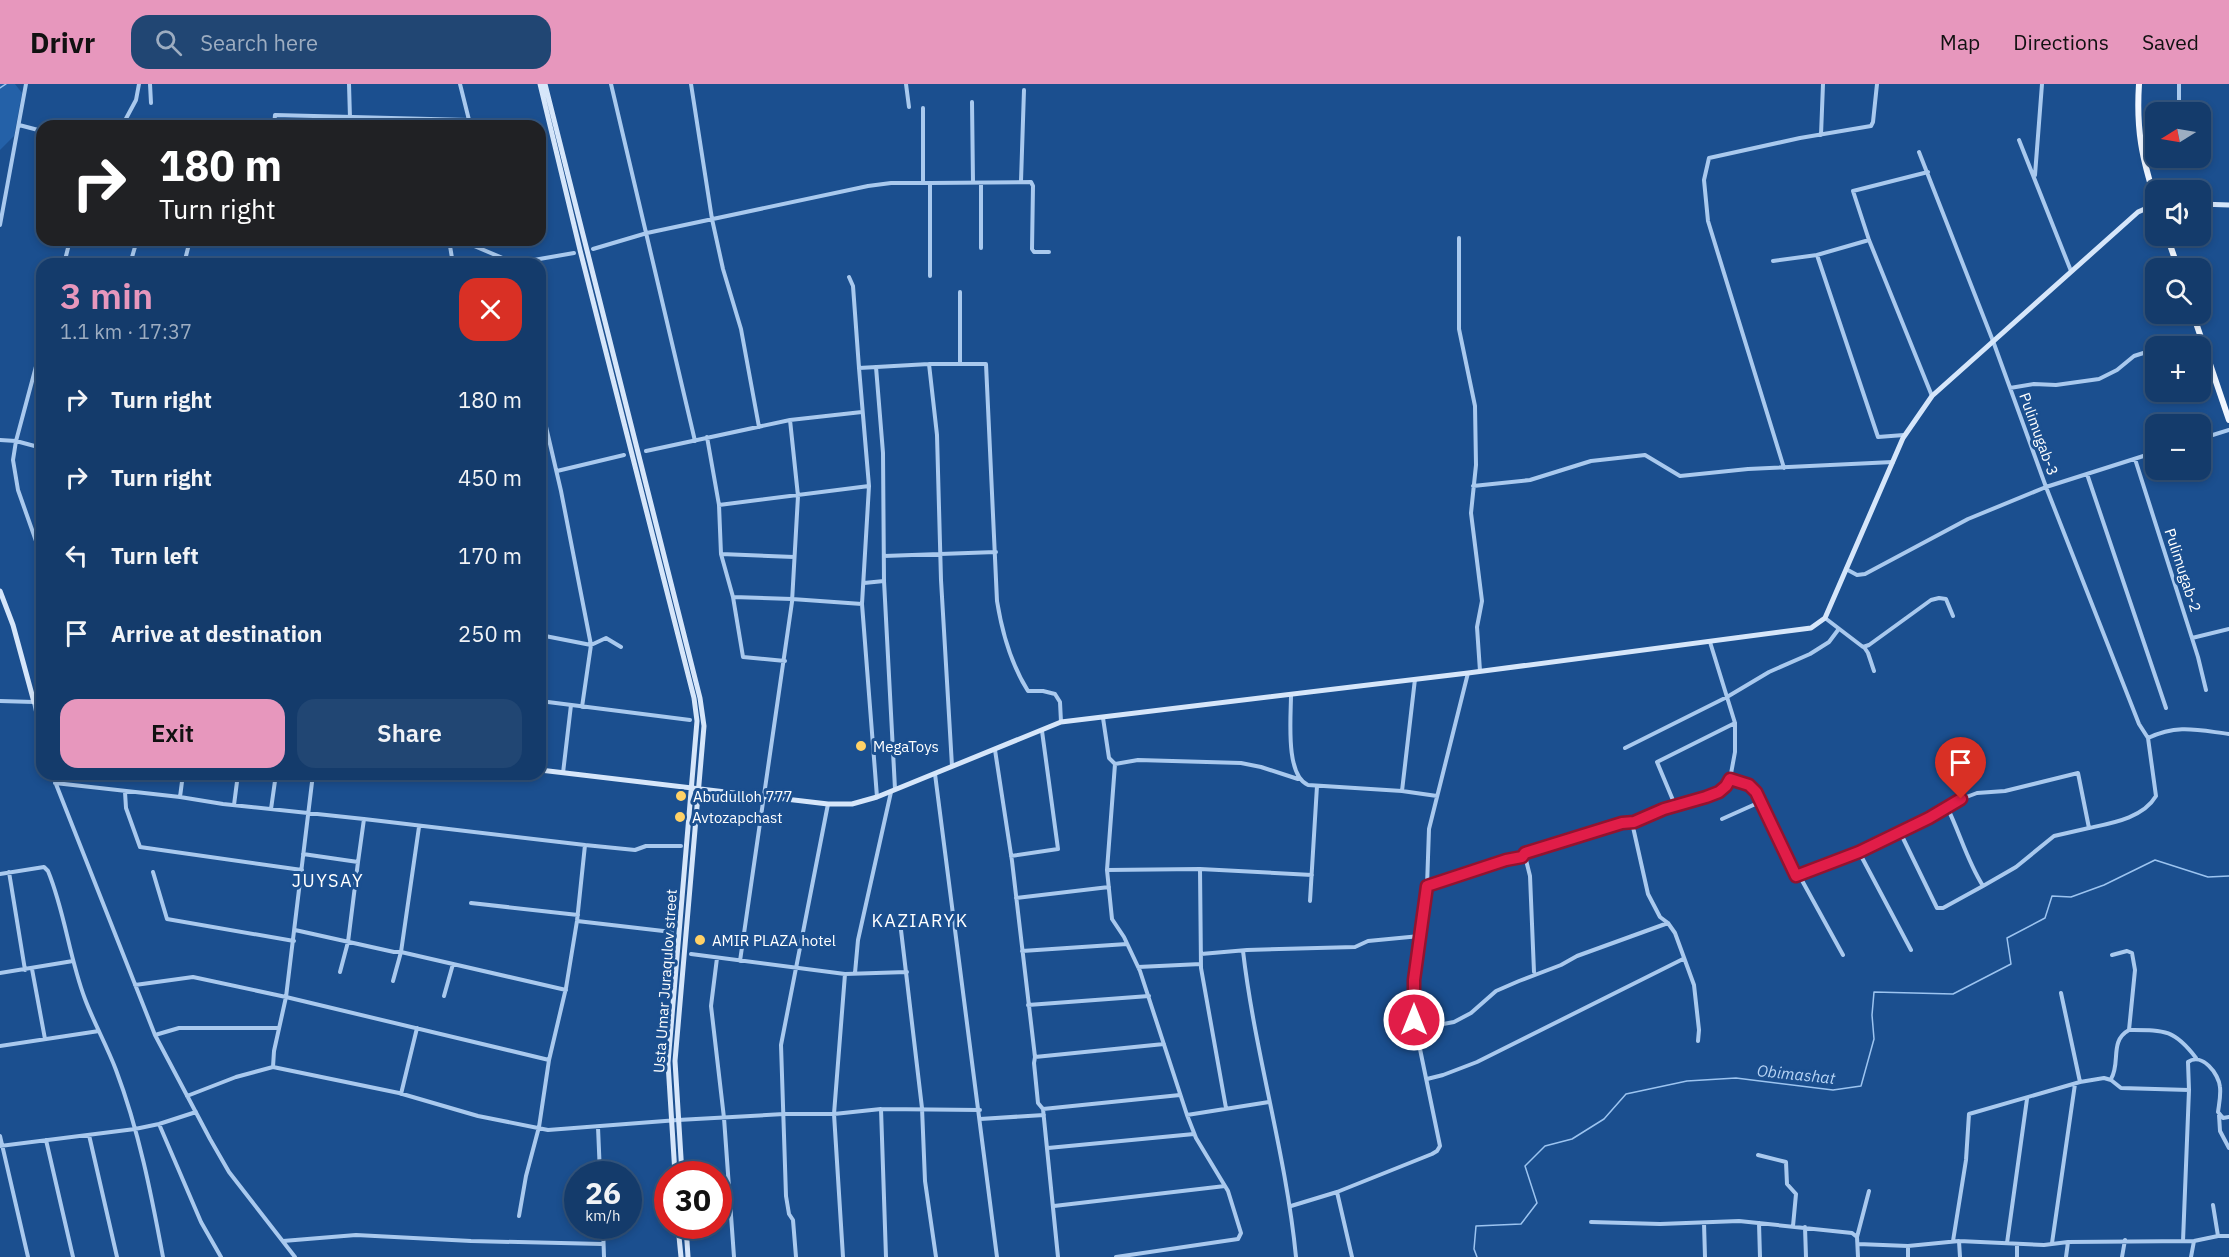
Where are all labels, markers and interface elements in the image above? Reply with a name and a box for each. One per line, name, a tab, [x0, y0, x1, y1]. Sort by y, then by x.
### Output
search box	[131, 15, 551, 69]
text: Drivr	[30, 24, 95, 61]
icon: search	[152, 26, 185, 59]
text: Search here	[200, 28, 318, 57]
text: Map	[1940, 28, 1980, 56]
text: Directions	[2013, 28, 2109, 56]
text: Saved	[2142, 28, 2199, 56]
north arrow	[2145, 102, 2211, 168]
map controls	[2145, 102, 2211, 480]
text: 180 m	[159, 138, 282, 193]
icon: right	[60, 144, 138, 222]
button: sound	[2145, 180, 2211, 246]
text: Turn right	[159, 191, 276, 226]
button: search	[2145, 258, 2211, 324]
text: 3 min	[60, 272, 153, 319]
button: close	[459, 278, 522, 341]
text: 1.1 km · 17:37	[60, 318, 192, 345]
button: +	[2145, 336, 2211, 402]
icon: right	[60, 383, 93, 416]
text: Turn right	[111, 385, 212, 414]
text: 180 m	[458, 385, 522, 414]
street label: Pulimugab-3	[2015, 390, 2063, 478]
button: −	[2145, 414, 2211, 480]
icon: right	[60, 461, 93, 494]
text: Turn right	[111, 463, 212, 492]
text: 450 m	[458, 463, 522, 492]
street label: Pulimugab-2	[2161, 526, 2205, 614]
icon: left	[60, 539, 93, 572]
text: Turn left	[111, 541, 199, 570]
text: 170 m	[458, 541, 522, 570]
icon: arrive	[60, 617, 93, 650]
text: Arrive at destination	[111, 619, 322, 648]
text: 250 m	[458, 619, 522, 648]
button: Exit	[60, 699, 285, 768]
button: Share	[297, 699, 522, 768]
place label: MegaToys	[873, 737, 939, 756]
pin	[1935, 737, 1986, 799]
marker: MegaToys	[854, 739, 868, 753]
icon: arrive	[1944, 746, 1977, 779]
place label: Abudulloh 777	[693, 787, 793, 806]
marker: Abudulloh 777	[674, 789, 688, 803]
place label: Avtozapchast	[692, 808, 782, 827]
marker: Avtozapchast	[673, 810, 687, 824]
district label: JUYSAY	[292, 869, 364, 892]
street label: Usta Umar Juraqulov street	[649, 888, 681, 1074]
district label: KAZIARYK	[871, 909, 969, 932]
place label: AMIR PLAZA hotel	[712, 931, 836, 950]
marker: AMIR PLAZA hotel	[693, 933, 707, 947]
position arrow	[1382, 988, 1446, 1052]
water label: Obimashat	[1756, 1060, 1837, 1088]
speed limit sign: 30	[654, 1161, 732, 1239]
text: 26	[585, 1173, 621, 1212]
text: km/h	[585, 1206, 621, 1225]

